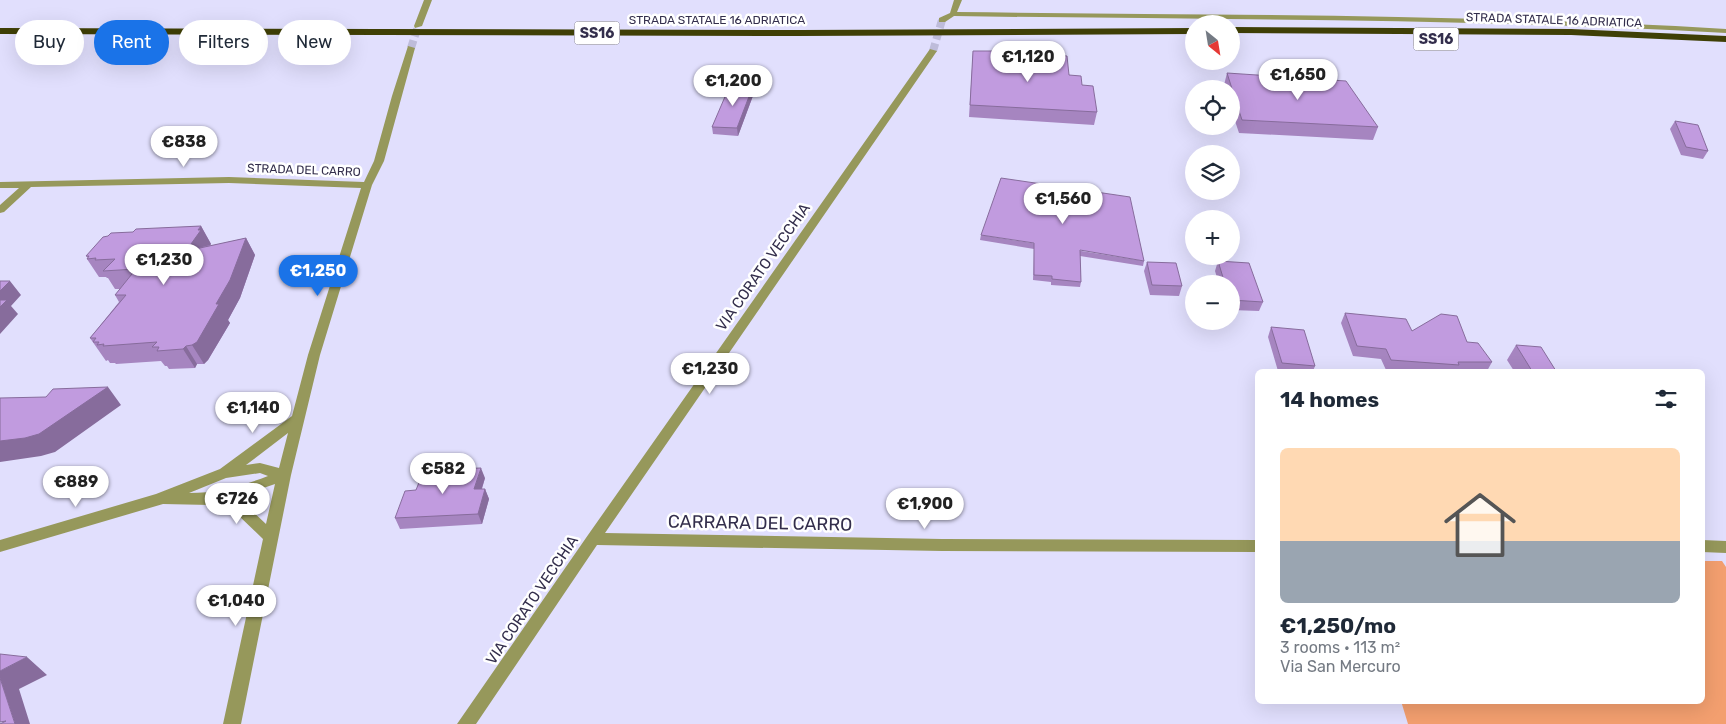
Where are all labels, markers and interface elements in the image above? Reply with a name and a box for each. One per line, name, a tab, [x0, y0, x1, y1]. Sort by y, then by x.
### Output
street label: STRADA STATALE 16 ADRIATICA	[1466, 10, 1642, 30]
street label: STRADA STATALE 16 ADRIATICA	[629, 13, 805, 27]
north arrow	[1185, 15, 1240, 70]
map controls	[1185, 15, 1240, 330]
chip: Buy	[15, 20, 84, 65]
chip: Rent	[94, 20, 169, 65]
chip: Filters	[179, 20, 268, 65]
chip: New	[278, 20, 351, 65]
road number: SS16	[574, 22, 620, 44]
road number: SS16	[1414, 28, 1458, 50]
pin: €1,120	[987, 41, 1069, 83]
text: €1,120	[1001, 47, 1055, 66]
pin: €1,650	[1257, 58, 1339, 101]
pin: €1,200	[692, 64, 774, 107]
text: €1,650	[1270, 65, 1326, 84]
text: €1,200	[704, 71, 762, 90]
button: locate	[1185, 80, 1240, 135]
pin: €838	[154, 126, 214, 168]
text: €838	[162, 132, 206, 151]
button: layers	[1185, 145, 1240, 200]
street label: STRADA DEL CARRO	[247, 161, 361, 179]
pin: €1,560	[1022, 182, 1104, 225]
text: €1,560	[1035, 189, 1091, 208]
street label: VIA CORATO VECCHIA	[712, 200, 814, 334]
button: +	[1185, 210, 1240, 265]
pin: €1,230	[123, 244, 205, 286]
text: €1,230	[136, 250, 192, 269]
pin: €1,250	[277, 254, 359, 297]
text: €1,250	[290, 261, 346, 280]
button: −	[1185, 275, 1240, 330]
pin: €1,230	[669, 352, 751, 395]
text: €1,230	[682, 359, 738, 378]
icon: filters	[1652, 385, 1680, 413]
text: 14 homes	[1280, 387, 1379, 412]
pin: €1,140	[212, 392, 294, 434]
text: €1,140	[226, 398, 280, 417]
pin: €582	[413, 452, 473, 495]
text: €582	[421, 459, 465, 478]
pin: €889	[46, 466, 106, 508]
text: €889	[54, 472, 98, 491]
icon: home	[1435, 480, 1525, 570]
pin: €726	[207, 482, 267, 525]
pin: €1,900	[884, 488, 966, 530]
text: €726	[216, 489, 258, 508]
text: €1,900	[897, 494, 953, 513]
street label: CARRARA DEL CARRO	[668, 510, 852, 536]
street label: VIA CORATO VECCHIA	[482, 532, 582, 668]
pin: €1,040	[195, 584, 277, 627]
text: €1,040	[207, 591, 265, 610]
text: €1,250/mo	[1280, 613, 1396, 638]
text: 3 rooms · 113 m²	[1280, 638, 1400, 657]
text: Via San Mercuro	[1280, 657, 1401, 676]

